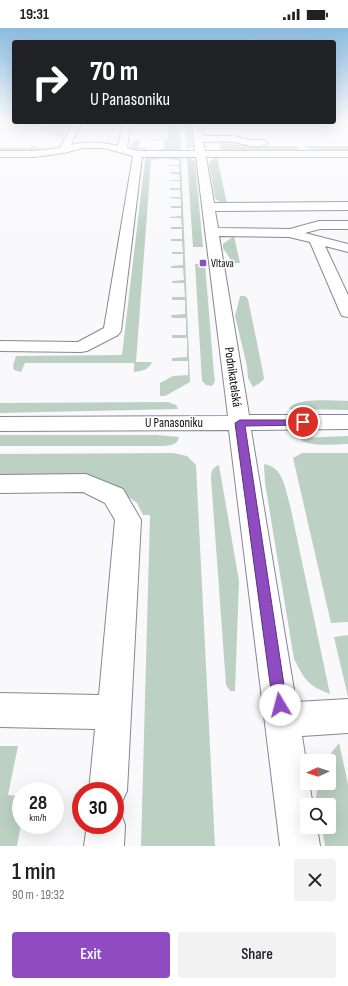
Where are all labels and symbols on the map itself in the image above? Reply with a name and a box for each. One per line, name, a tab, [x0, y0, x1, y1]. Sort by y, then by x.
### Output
place label: Vltava	[211, 257, 234, 270]
marker: Vltava	[198, 258, 208, 268]
street label: Podnikatelská	[221, 346, 245, 408]
pin	[286, 405, 320, 439]
street label: U Panasoniku	[145, 415, 203, 431]
position arrow	[259, 684, 301, 726]
north arrow	[300, 754, 336, 790]
speed limit sign: 30	[72, 782, 124, 834]

